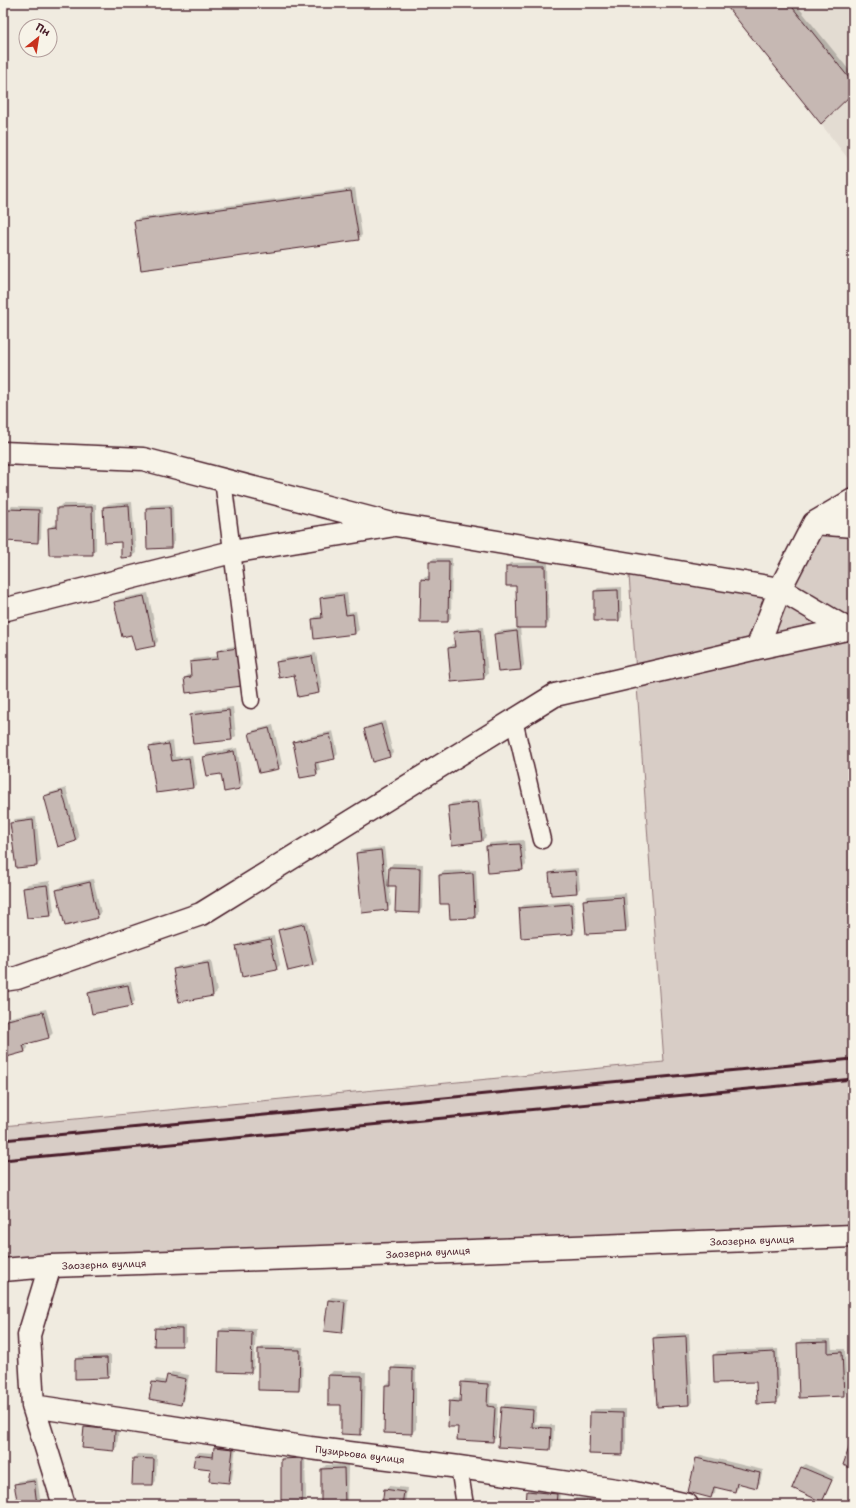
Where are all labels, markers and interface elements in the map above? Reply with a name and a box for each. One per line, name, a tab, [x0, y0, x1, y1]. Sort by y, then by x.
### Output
north arrow	[18, 18, 58, 58]
text: Пн	[33, 20, 53, 40]
street label: Заозерна вулиця	[710, 1233, 794, 1248]
street label: Заозерна вулиця	[385, 1244, 471, 1261]
street label: Заозерна вулиця	[62, 1257, 146, 1272]
street label: Пузирьова вулиця	[314, 1443, 406, 1466]

